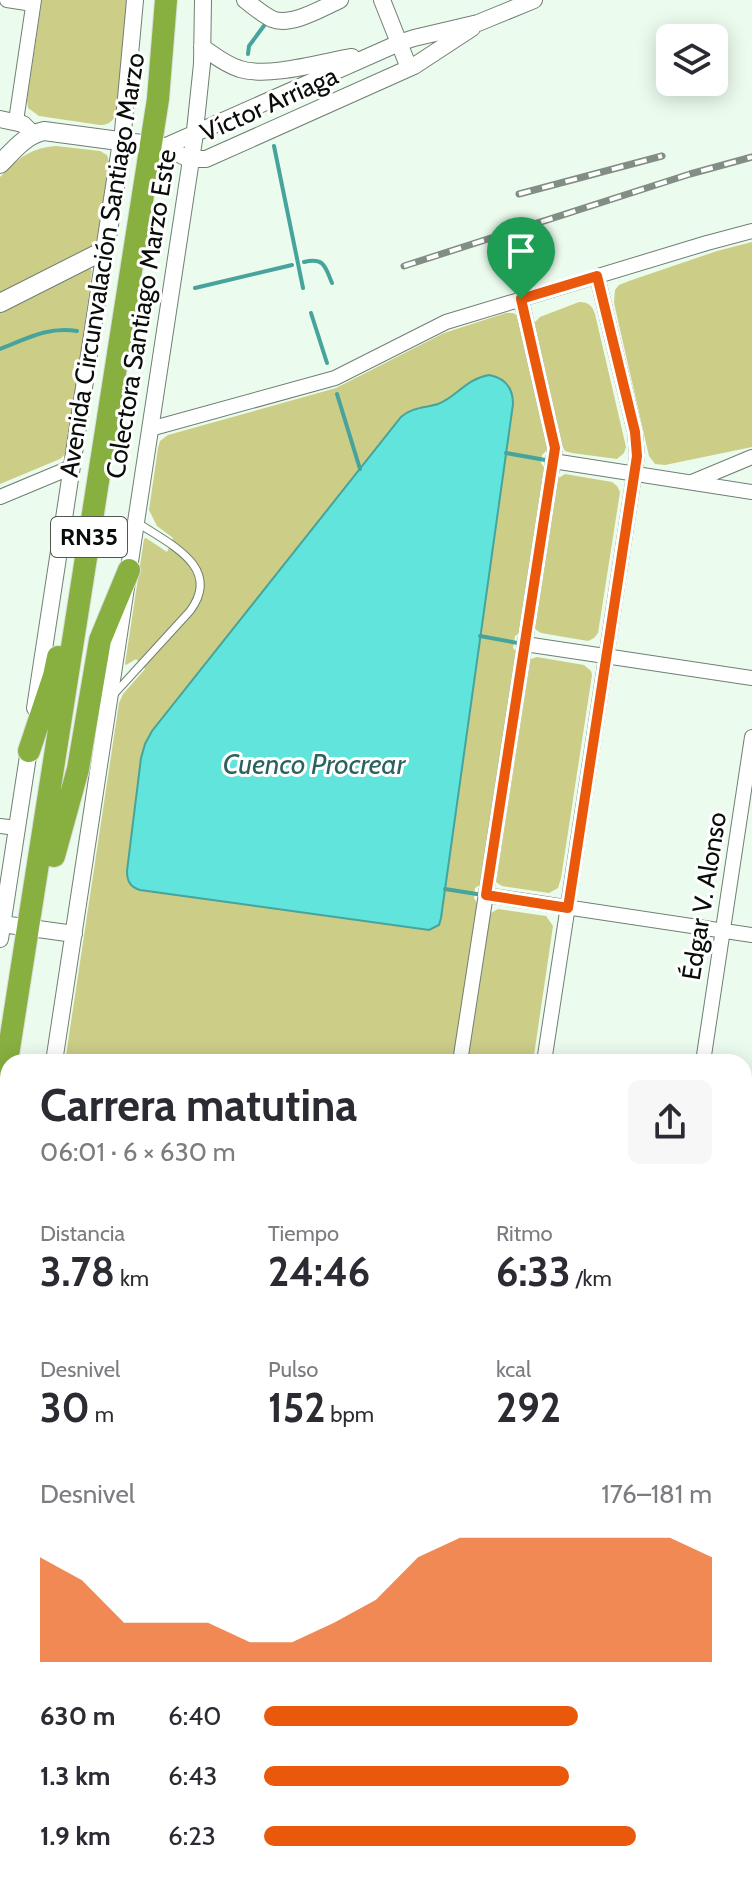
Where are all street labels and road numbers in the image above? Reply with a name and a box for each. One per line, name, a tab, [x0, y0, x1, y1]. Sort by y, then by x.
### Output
street label: Avenida Circunvalación Santiago Marzo	[53, 51, 151, 479]
street label: Víctor Arriaga	[195, 59, 343, 149]
street label: Colectora Santiago Marzo Este	[99, 147, 183, 481]
road number: RN35	[51, 517, 127, 557]
street label: Édgar V. Alonso	[675, 810, 733, 982]

